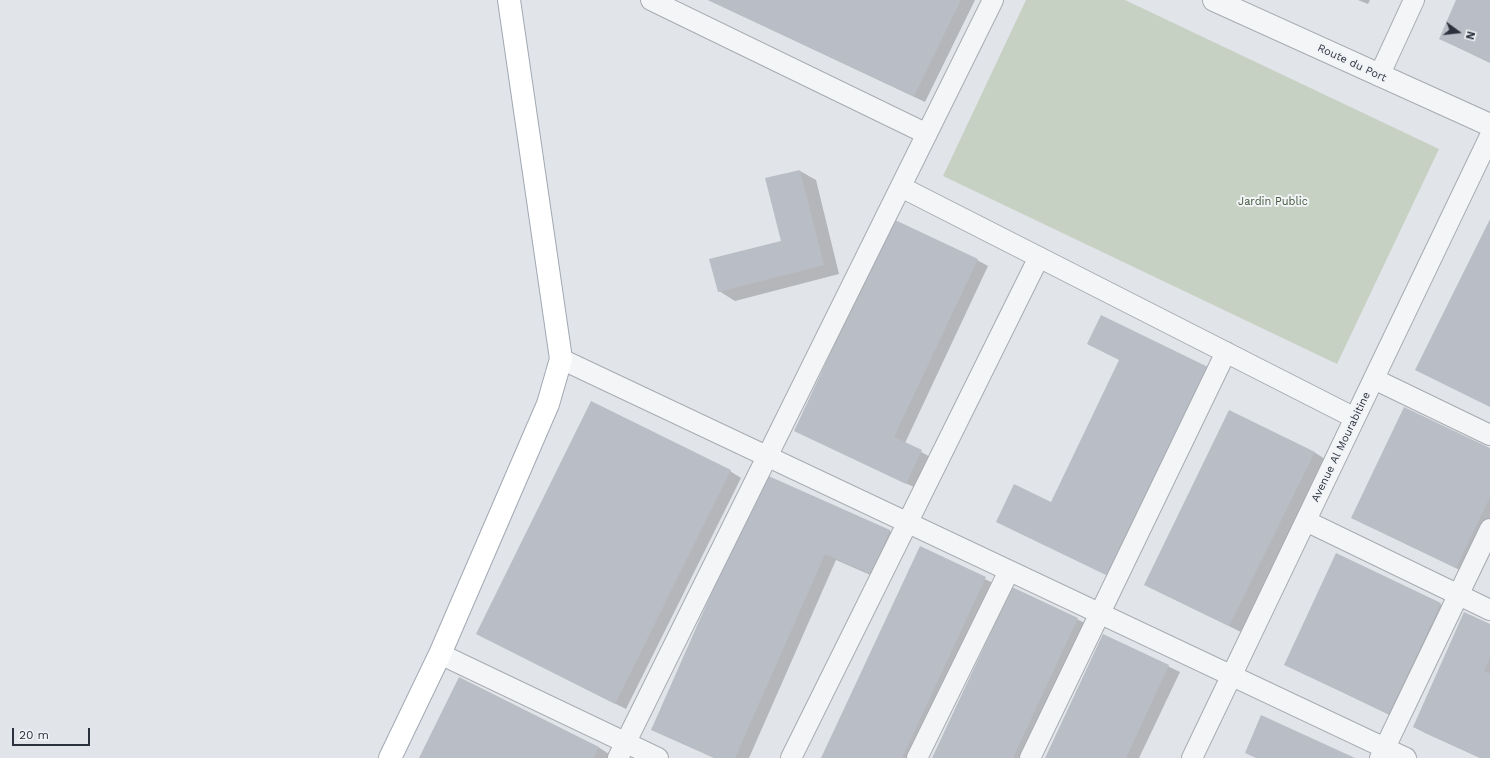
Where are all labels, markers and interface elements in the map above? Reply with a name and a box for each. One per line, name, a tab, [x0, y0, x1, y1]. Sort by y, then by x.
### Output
north arrow	[1438, 12, 1478, 52]
text: N	[1463, 30, 1477, 41]
street label: Route du Port	[1315, 41, 1389, 85]
park label: Jardin Public	[1238, 195, 1308, 209]
street label: Avenue Al Mourabitine	[1309, 390, 1373, 504]
scale bar	[14, 720, 92, 746]
text: 20 m	[19, 728, 49, 742]

